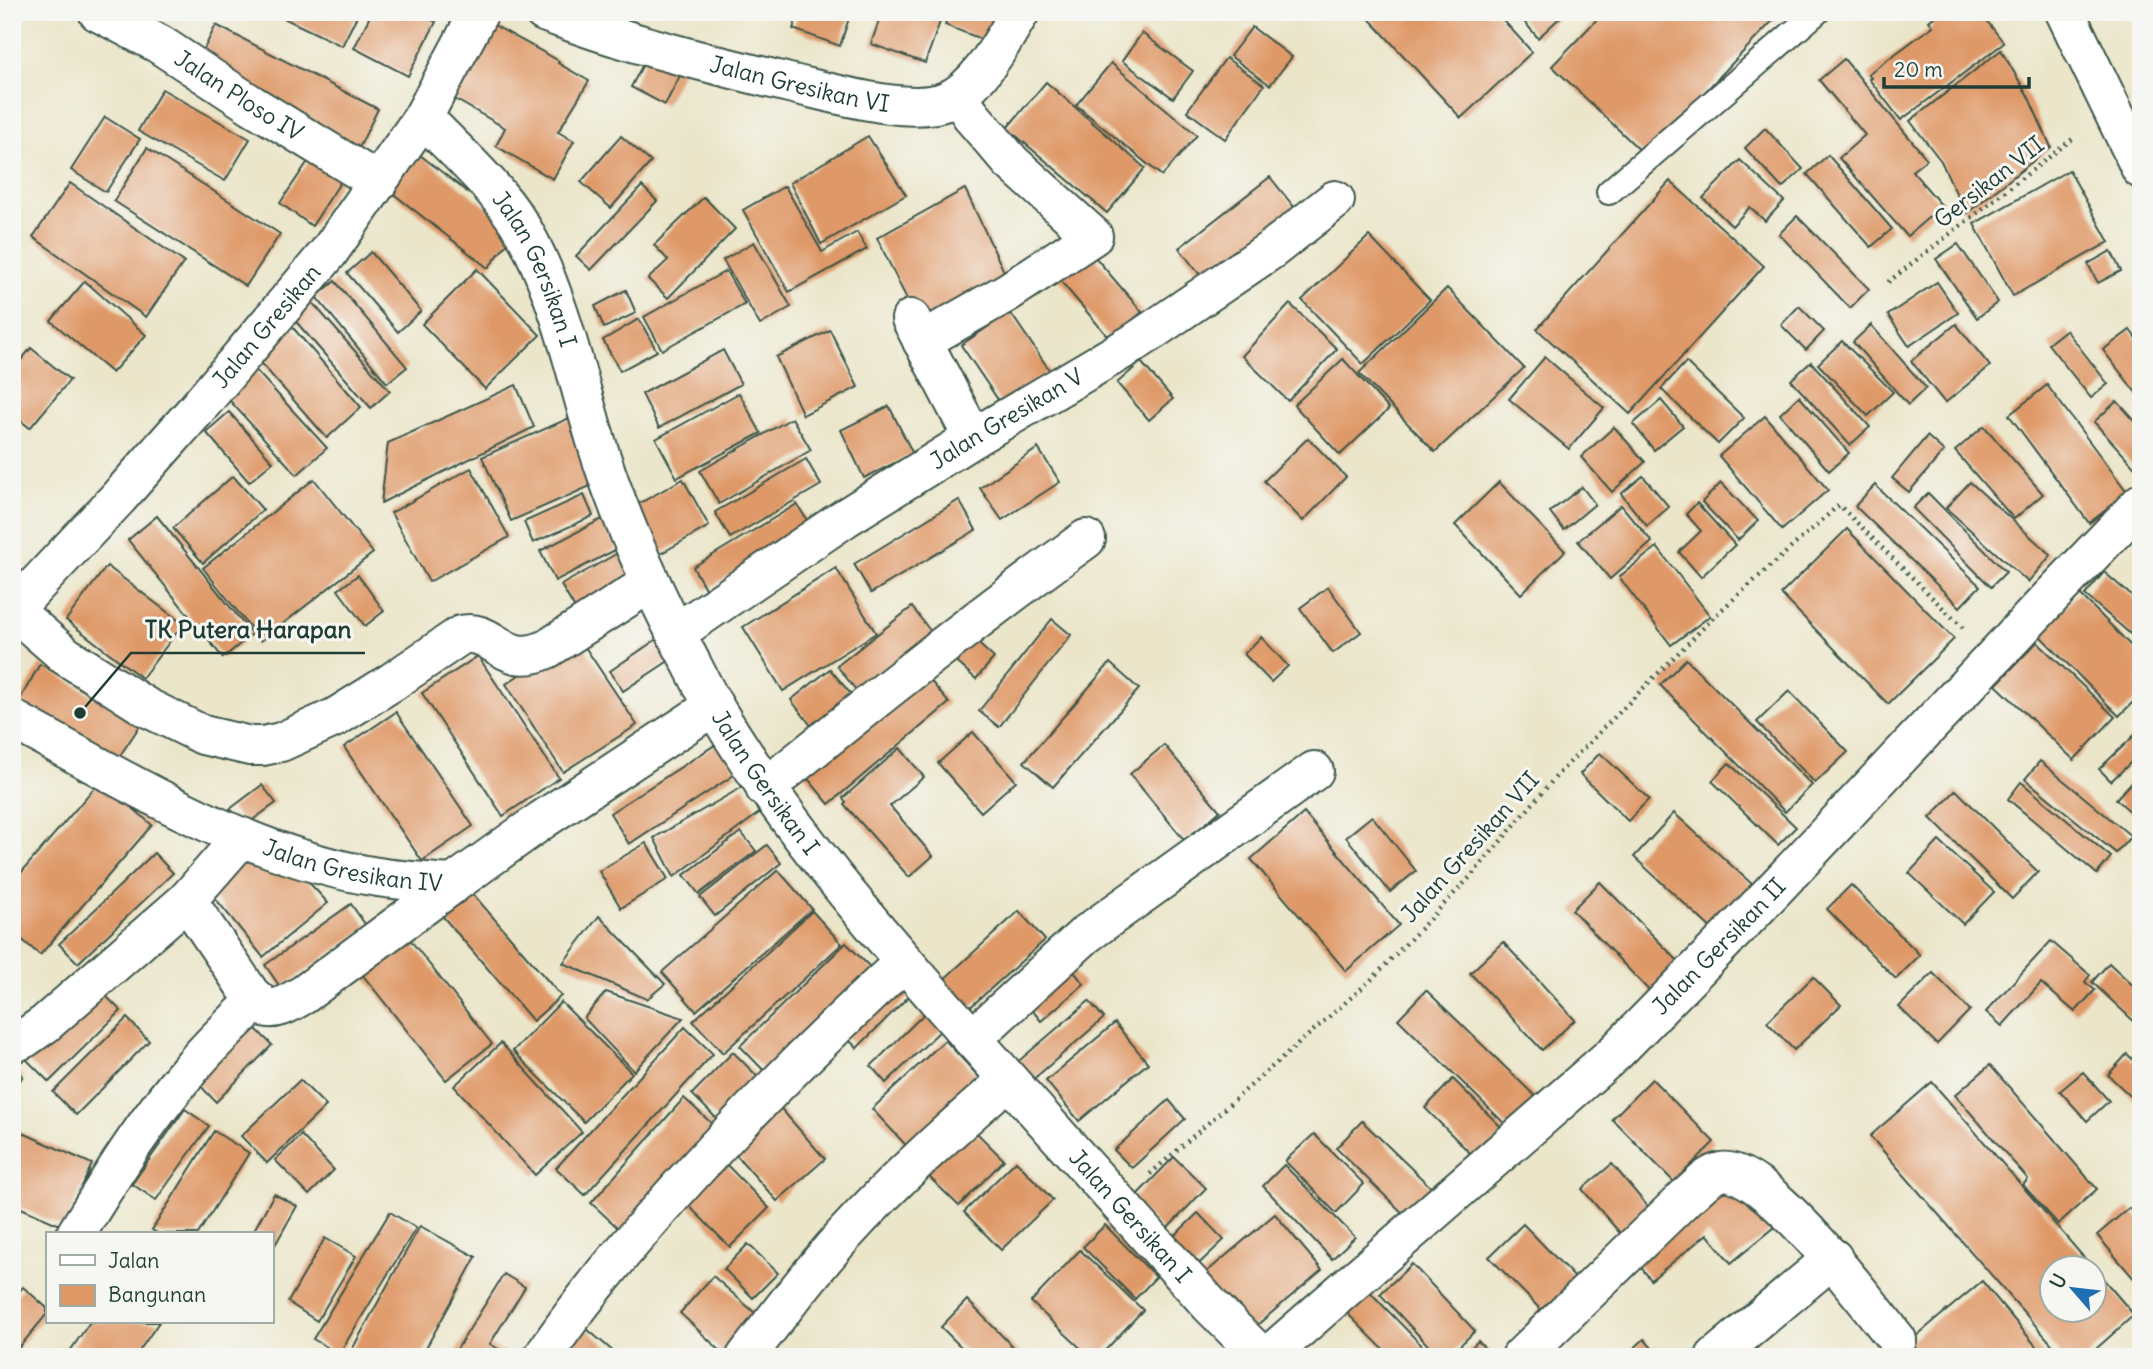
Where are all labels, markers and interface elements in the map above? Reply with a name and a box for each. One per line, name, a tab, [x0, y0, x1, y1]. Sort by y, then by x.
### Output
street label: Jalan Ploso IV	[169, 43, 309, 147]
scale bar	[1884, 46, 2029, 90]
street label: Jalan Gresikan VI	[707, 49, 891, 118]
text: 20 m	[1894, 56, 1943, 83]
street label: Gersikan VII	[1928, 130, 2050, 234]
street label: Jalan Gersikan I	[487, 185, 583, 350]
street label: Jalan Gresikan	[206, 258, 327, 394]
street label: Jalan Gresikan V	[924, 361, 1088, 475]
callout: TK Putera Harapan	[131, 608, 365, 653]
text: TK Putera Harapan	[145, 614, 351, 644]
street label: Jalan Gersikan I	[706, 705, 826, 860]
street label: Jalan Gresikan VII	[1394, 765, 1545, 928]
street label: Jalan Gresikan IV	[259, 832, 444, 897]
street label: Jalan Gersikan II	[1646, 872, 1792, 1021]
street label: Jalan Gersikan I	[1063, 1143, 1198, 1288]
legend	[46, 1232, 273, 1324]
text: Jalan	[108, 1247, 159, 1274]
north arrow	[2038, 1254, 2108, 1324]
text: U	[2044, 1270, 2072, 1292]
text: Bangunan	[108, 1281, 206, 1308]

